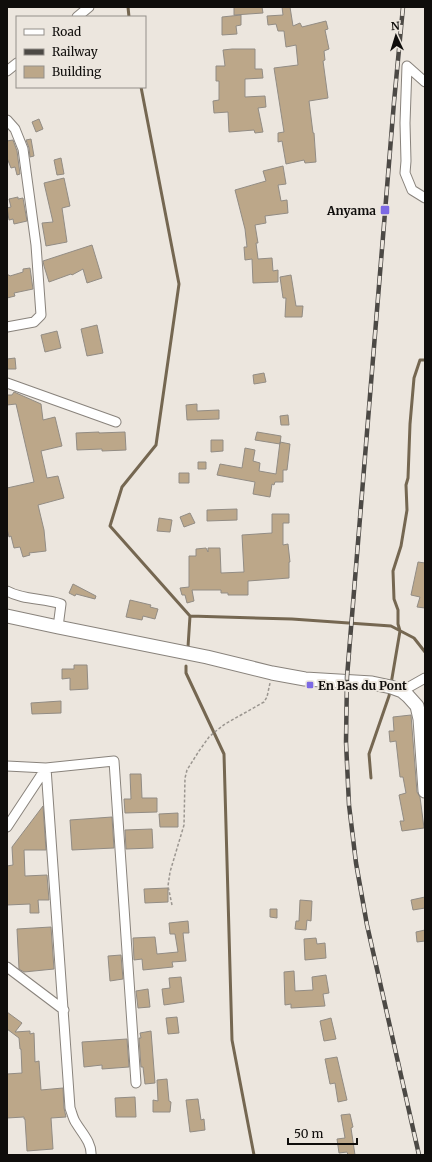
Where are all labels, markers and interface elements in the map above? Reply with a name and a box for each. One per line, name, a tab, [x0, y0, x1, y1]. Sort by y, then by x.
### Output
legend	[16, 16, 146, 88]
north arrow	[376, 16, 416, 56]
text: N	[390, 19, 400, 33]
text: Road	[52, 24, 81, 39]
text: Railway	[52, 44, 98, 59]
text: Building	[52, 64, 102, 79]
place label: Anyama	[326, 203, 376, 218]
marker: Anyama	[379, 204, 391, 216]
place label: En Bas du Pont	[318, 678, 407, 693]
marker: En Bas du Pont	[305, 680, 315, 690]
scale bar	[288, 1120, 357, 1146]
text: 50 m	[294, 1126, 323, 1141]

